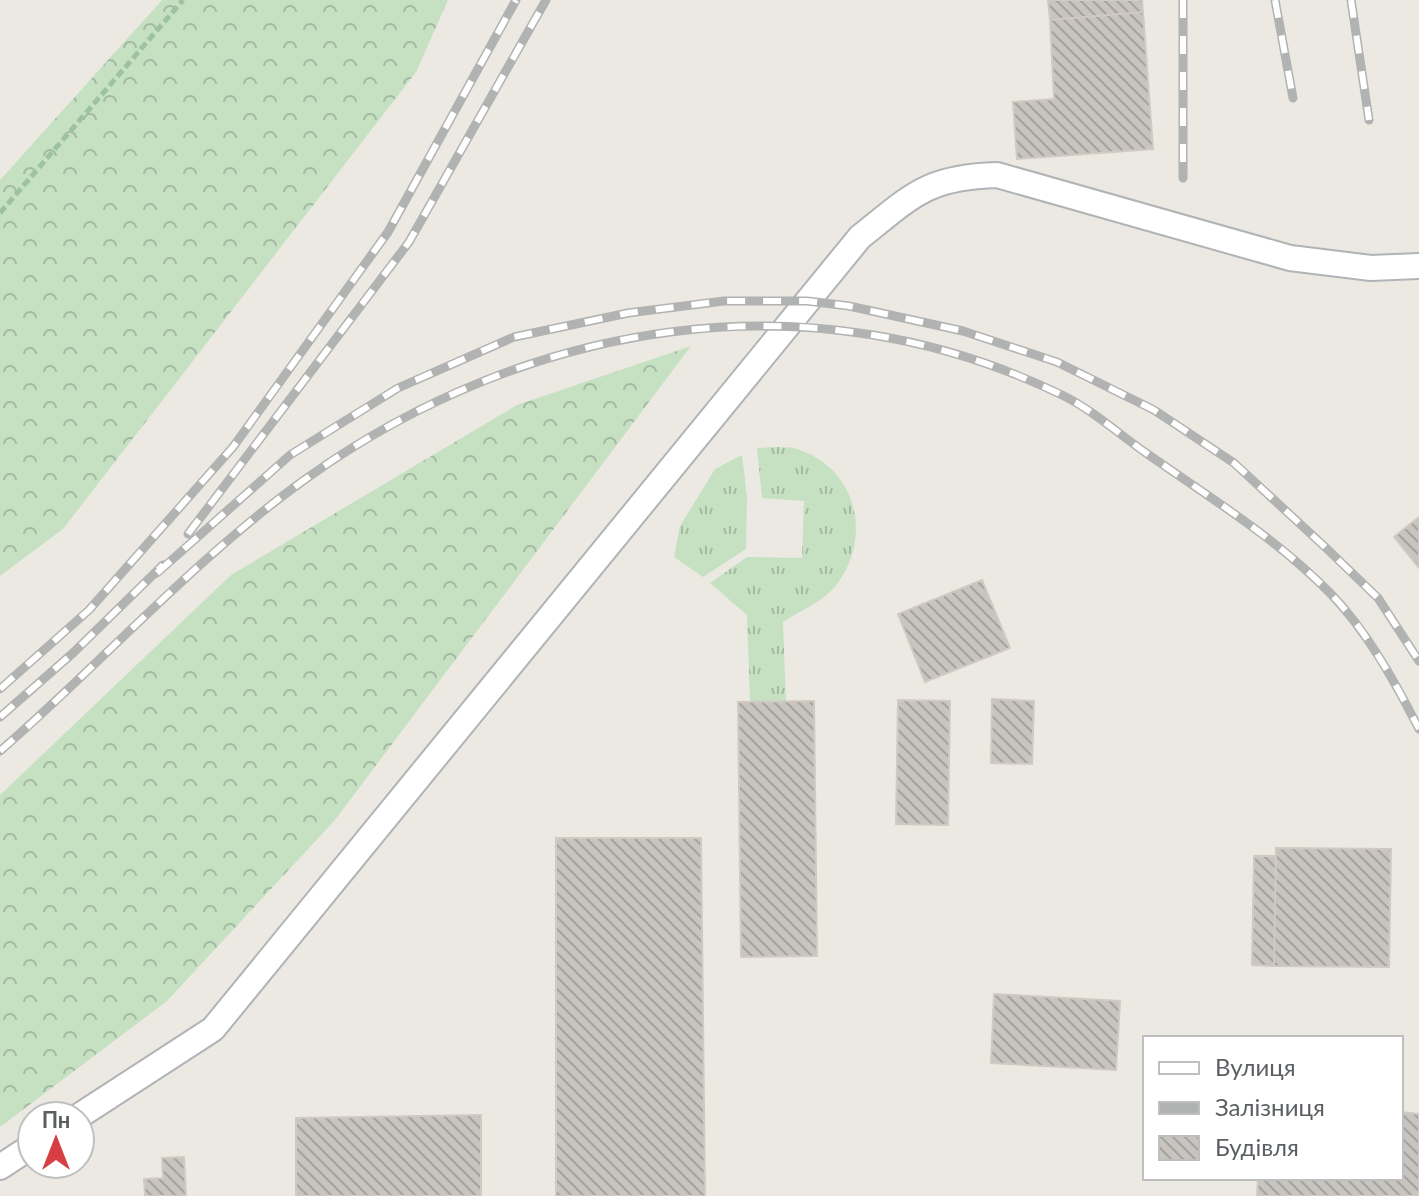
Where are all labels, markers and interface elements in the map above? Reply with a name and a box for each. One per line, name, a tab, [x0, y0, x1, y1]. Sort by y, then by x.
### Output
legend	[1143, 1036, 1403, 1180]
text: Вулиця	[1215, 1052, 1296, 1081]
text: Залізниця	[1215, 1092, 1325, 1121]
north arrow	[16, 1100, 96, 1180]
text: Пн	[42, 1106, 70, 1133]
text: Будівля	[1215, 1132, 1299, 1161]

